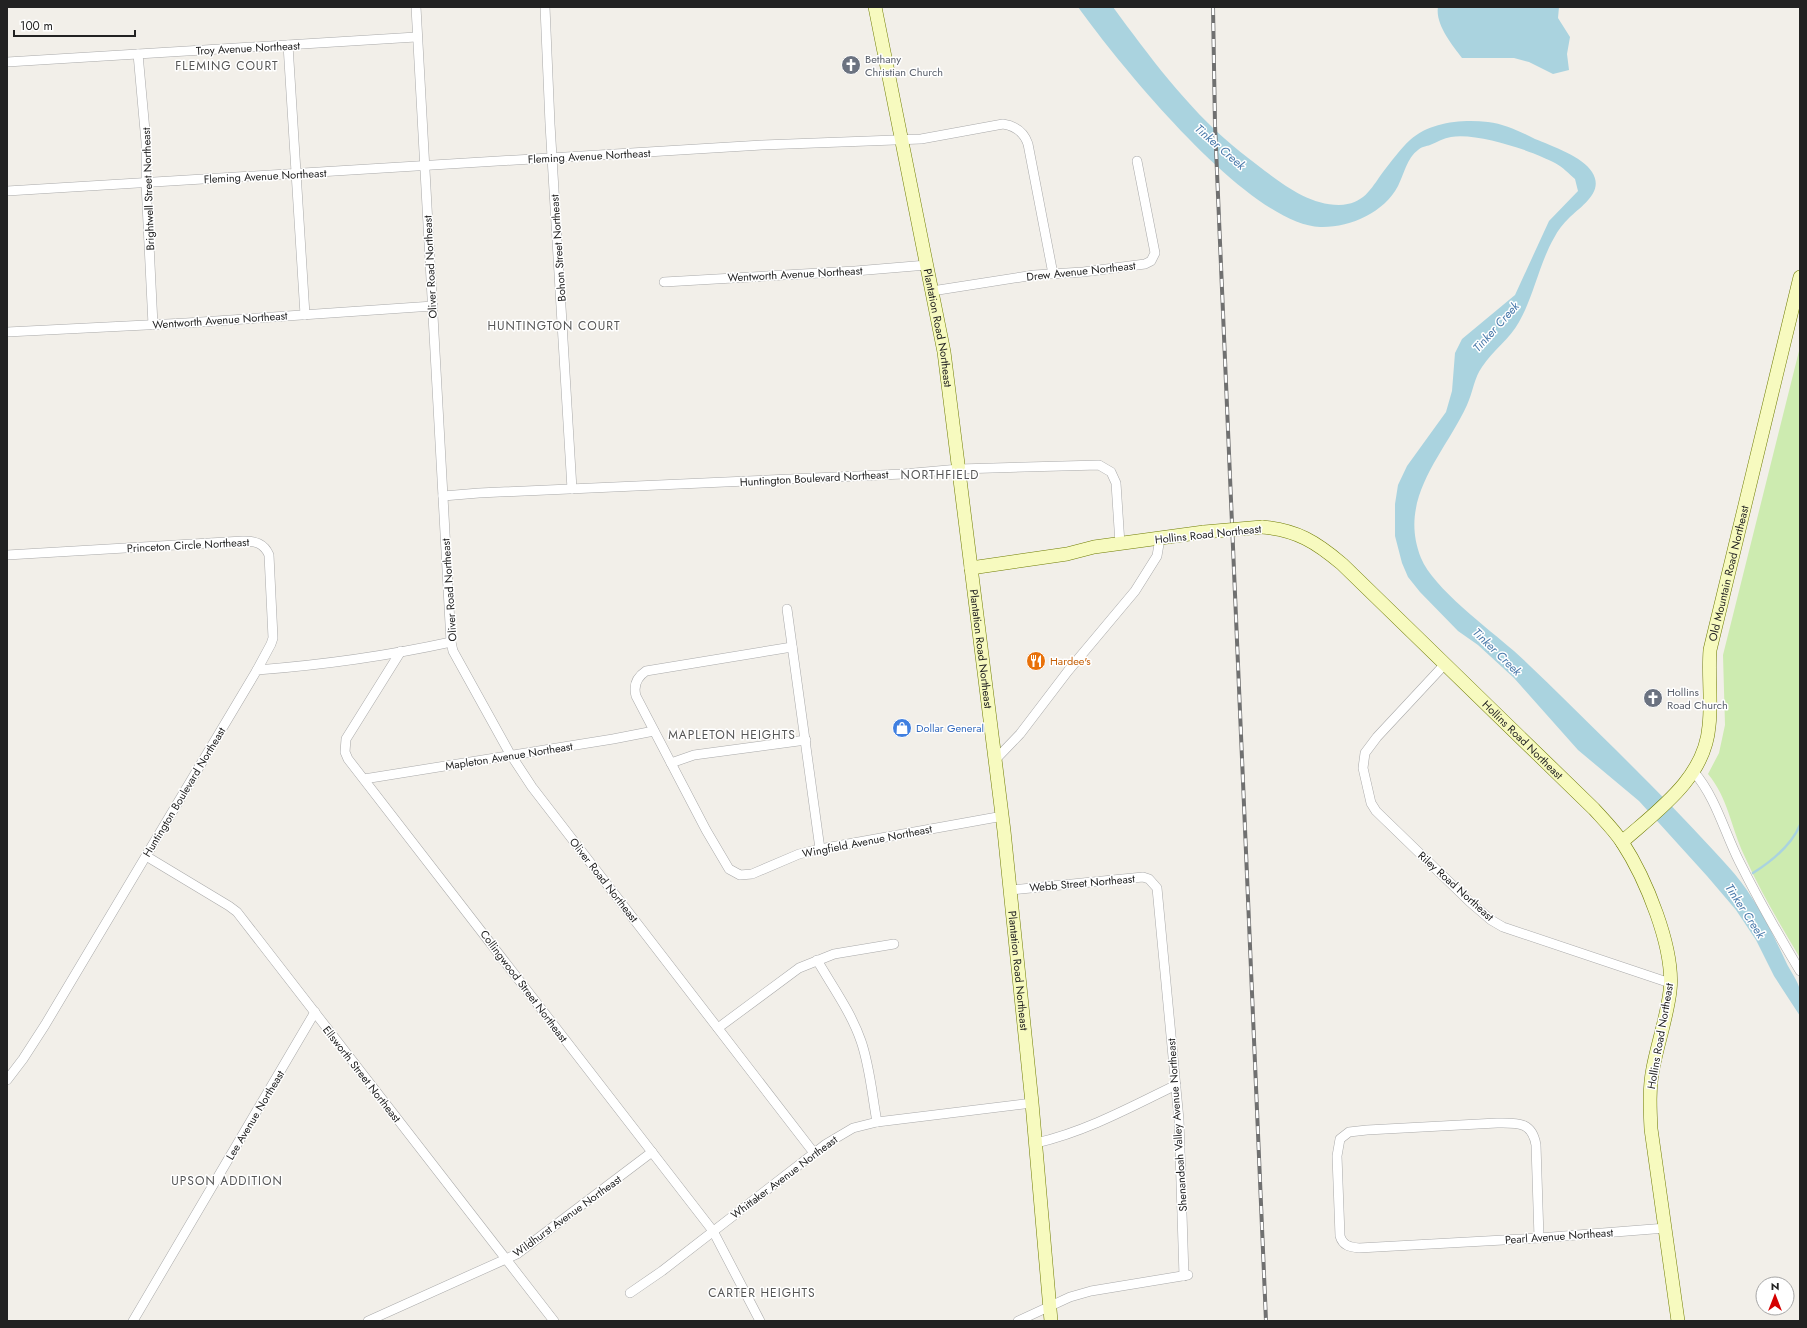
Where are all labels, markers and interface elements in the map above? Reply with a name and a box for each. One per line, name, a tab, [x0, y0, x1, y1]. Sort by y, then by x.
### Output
scale bar	[14, 12, 135, 38]
text: 100 m	[20, 17, 53, 35]
street label: Troy Avenue Northeast	[196, 37, 301, 59]
place label: Bethany Christian Church	[865, 51, 943, 80]
church icon: Bethany Christian Church	[840, 54, 862, 76]
district label: FLEMING COURT	[175, 57, 279, 75]
water label: Tinker Creek	[1191, 120, 1250, 175]
street label: Brightwell Street Northeast	[138, 127, 158, 251]
street label: Fleming Avenue Northeast	[527, 145, 651, 167]
street label: Fleming Avenue Northeast	[203, 165, 327, 187]
street label: Bohon Street Northeast	[546, 194, 570, 302]
street label: Oliver Road Northeast	[419, 215, 441, 319]
street label: Drew Avenue Northeast	[1026, 257, 1137, 285]
street label: Wentworth Avenue Northeast	[727, 262, 863, 286]
street label: Plantation Road Northeast	[920, 267, 956, 388]
water label: Tinker Creek	[1469, 297, 1524, 356]
street label: Wentworth Avenue Northeast	[152, 307, 288, 333]
district label: HUNTINGTON COURT	[487, 317, 621, 335]
street label: Huntington Boulevard Northeast	[739, 466, 889, 490]
district label: NORTHFIELD	[901, 466, 979, 484]
street label: Old Mountain Road Northeast	[1704, 504, 1753, 643]
street label: Hollins Road Northeast	[1154, 520, 1262, 548]
street label: Princeton Circle Northeast	[126, 534, 250, 556]
street label: Oliver Road Northeast	[437, 538, 461, 642]
street label: Plantation Road Northeast	[966, 588, 997, 710]
water label: Tinker Creek	[1468, 624, 1526, 681]
restaurant icon: Hardee's	[1025, 650, 1047, 672]
place label: Hardee's	[1050, 653, 1091, 669]
place label: Hollins Road Church	[1667, 684, 1728, 713]
church icon: Hollins Road Church	[1642, 687, 1664, 709]
street label: Hollins Road Northeast	[1479, 697, 1567, 783]
shop icon: Dollar General	[891, 717, 913, 739]
place label: Dollar General	[916, 720, 984, 736]
street label: Huntington Boulevard Northeast	[139, 724, 229, 860]
district label: MAPLETON HEIGHTS	[668, 726, 796, 744]
street label: Mapleton Avenue Northeast	[444, 738, 574, 774]
street label: Wingfield Avenue Northeast	[801, 820, 934, 861]
street label: Oliver Road Northeast	[566, 834, 642, 926]
street label: Riley Road Northeast	[1415, 848, 1498, 925]
street label: Webb Street Northeast	[1029, 870, 1136, 896]
water label: Tinker Creek	[1721, 880, 1770, 943]
street label: Plantation Road Northeast	[1004, 910, 1033, 1032]
street label: Collingwood Street Northeast	[476, 927, 572, 1046]
street label: Hollins Road Northeast	[1643, 982, 1677, 1090]
street label: Ellsworth Street Northeast	[319, 1022, 405, 1126]
street label: Shenandoah Valley Avenue Northeast	[1163, 1038, 1191, 1212]
street label: Lee Avenue Northeast	[222, 1067, 288, 1163]
street label: Whittaker Avenue Northeast	[727, 1131, 841, 1222]
street label: Wildhurst Avenue Northeast	[509, 1171, 625, 1261]
district label: UPSON ADDITION	[171, 1172, 283, 1190]
street label: Pearl Avenue Northeast	[1504, 1224, 1614, 1248]
north arrow	[1755, 1276, 1795, 1316]
text: N	[1771, 1278, 1779, 1294]
district label: CARTER HEIGHTS	[708, 1284, 816, 1302]

